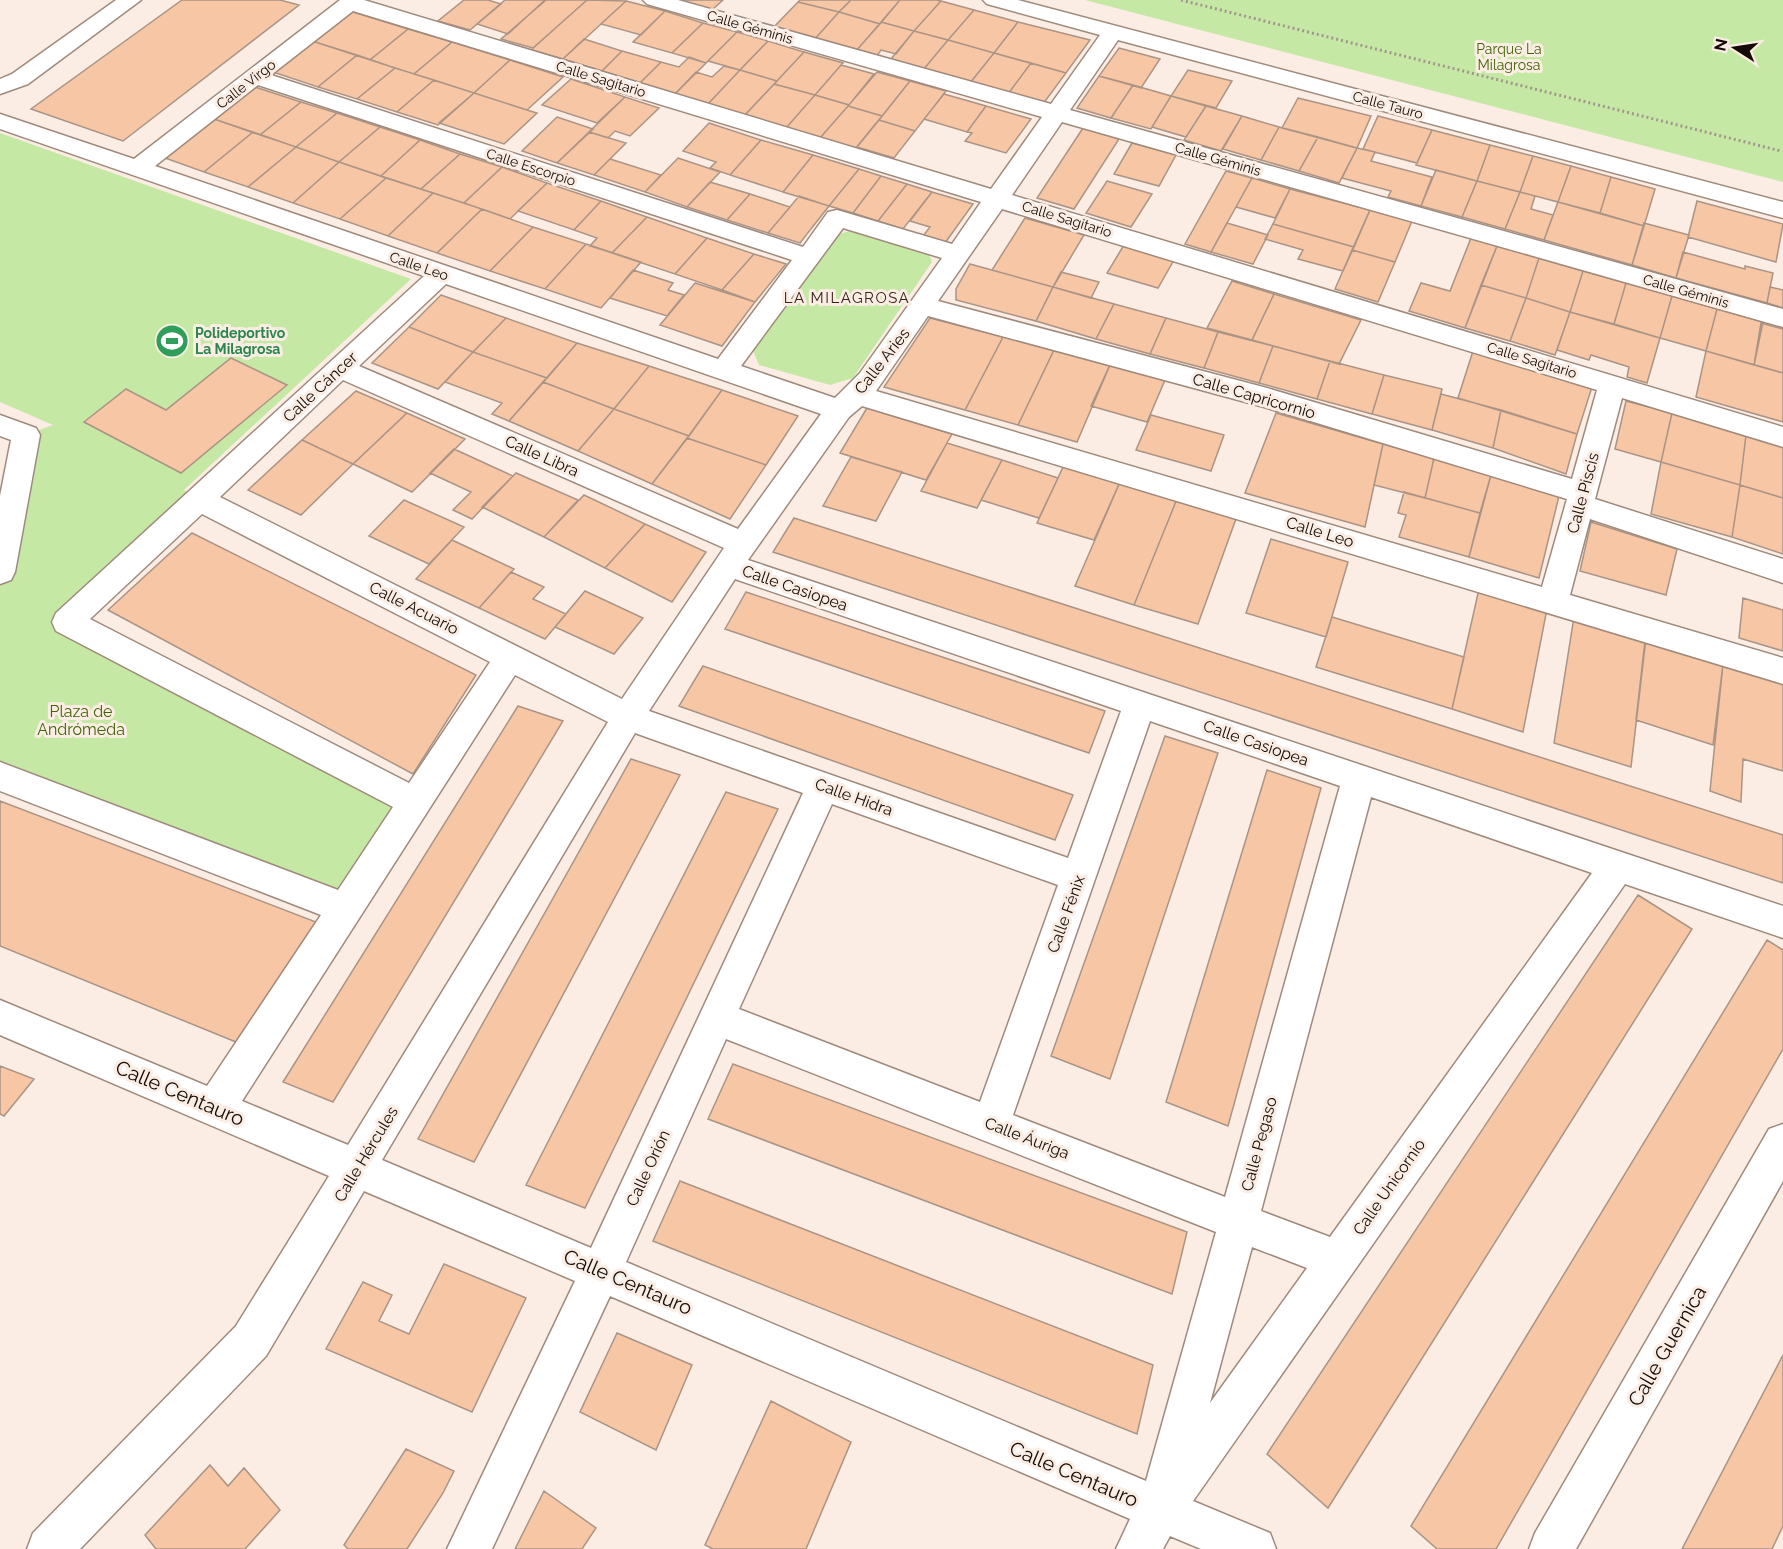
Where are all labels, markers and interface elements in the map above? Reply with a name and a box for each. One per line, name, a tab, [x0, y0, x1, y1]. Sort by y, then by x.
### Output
street label: Calle Géminis	[705, 7, 795, 47]
north arrow	[1705, 18, 1765, 78]
text: N	[1710, 37, 1731, 53]
park label: Parque La Milagrosa	[1476, 41, 1542, 73]
street label: Calle Virgo	[213, 56, 279, 112]
street label: Calle Sagitario	[554, 58, 648, 100]
street label: Calle Tauro	[1351, 88, 1425, 122]
street label: Calle Géminis	[1173, 139, 1263, 179]
street label: Calle Escorpio	[484, 145, 578, 189]
street label: Calle Sagitario	[1020, 198, 1114, 240]
street label: Calle Leo	[387, 248, 451, 284]
street label: Calle Géminis	[1641, 271, 1731, 311]
district label: LA MILAGROSA	[784, 289, 910, 307]
sports icon: Polideportivo La Milagrosa	[154, 323, 190, 359]
street label: Calle Aries	[850, 324, 914, 398]
place label: Polideportivo La Milagrosa	[195, 325, 286, 357]
street label: Calle Sagitario	[1485, 339, 1579, 381]
street label: Calle Cáncer	[279, 348, 361, 426]
street label: Calle Capricornio	[1190, 369, 1318, 423]
street label: Calle Libra	[502, 431, 582, 481]
street label: Calle Piscis	[1563, 450, 1603, 536]
street label: Calle Leo	[1284, 513, 1356, 551]
street label: Calle Casiopea	[740, 561, 850, 615]
street label: Calle Acuario	[366, 577, 462, 639]
park label: Plaza de Andrómeda	[37, 702, 125, 739]
street label: Calle Casiopea	[1201, 716, 1311, 770]
street label: Calle Hidra	[812, 774, 896, 820]
street label: Calle Fénix	[1043, 873, 1089, 955]
street label: Calle Centauro	[112, 1055, 248, 1131]
street label: Calle Pegaso	[1237, 1095, 1281, 1193]
street label: Calle Hércules	[330, 1103, 402, 1205]
street label: Calle Áuriga	[982, 1112, 1072, 1163]
street label: Calle Orión	[622, 1127, 674, 1209]
street label: Calle Unicornio	[1349, 1135, 1429, 1239]
street label: Calle Centauro	[560, 1244, 696, 1320]
street label: Calle Guernica	[1623, 1281, 1711, 1411]
street label: Calle Centauro	[1006, 1436, 1142, 1512]

